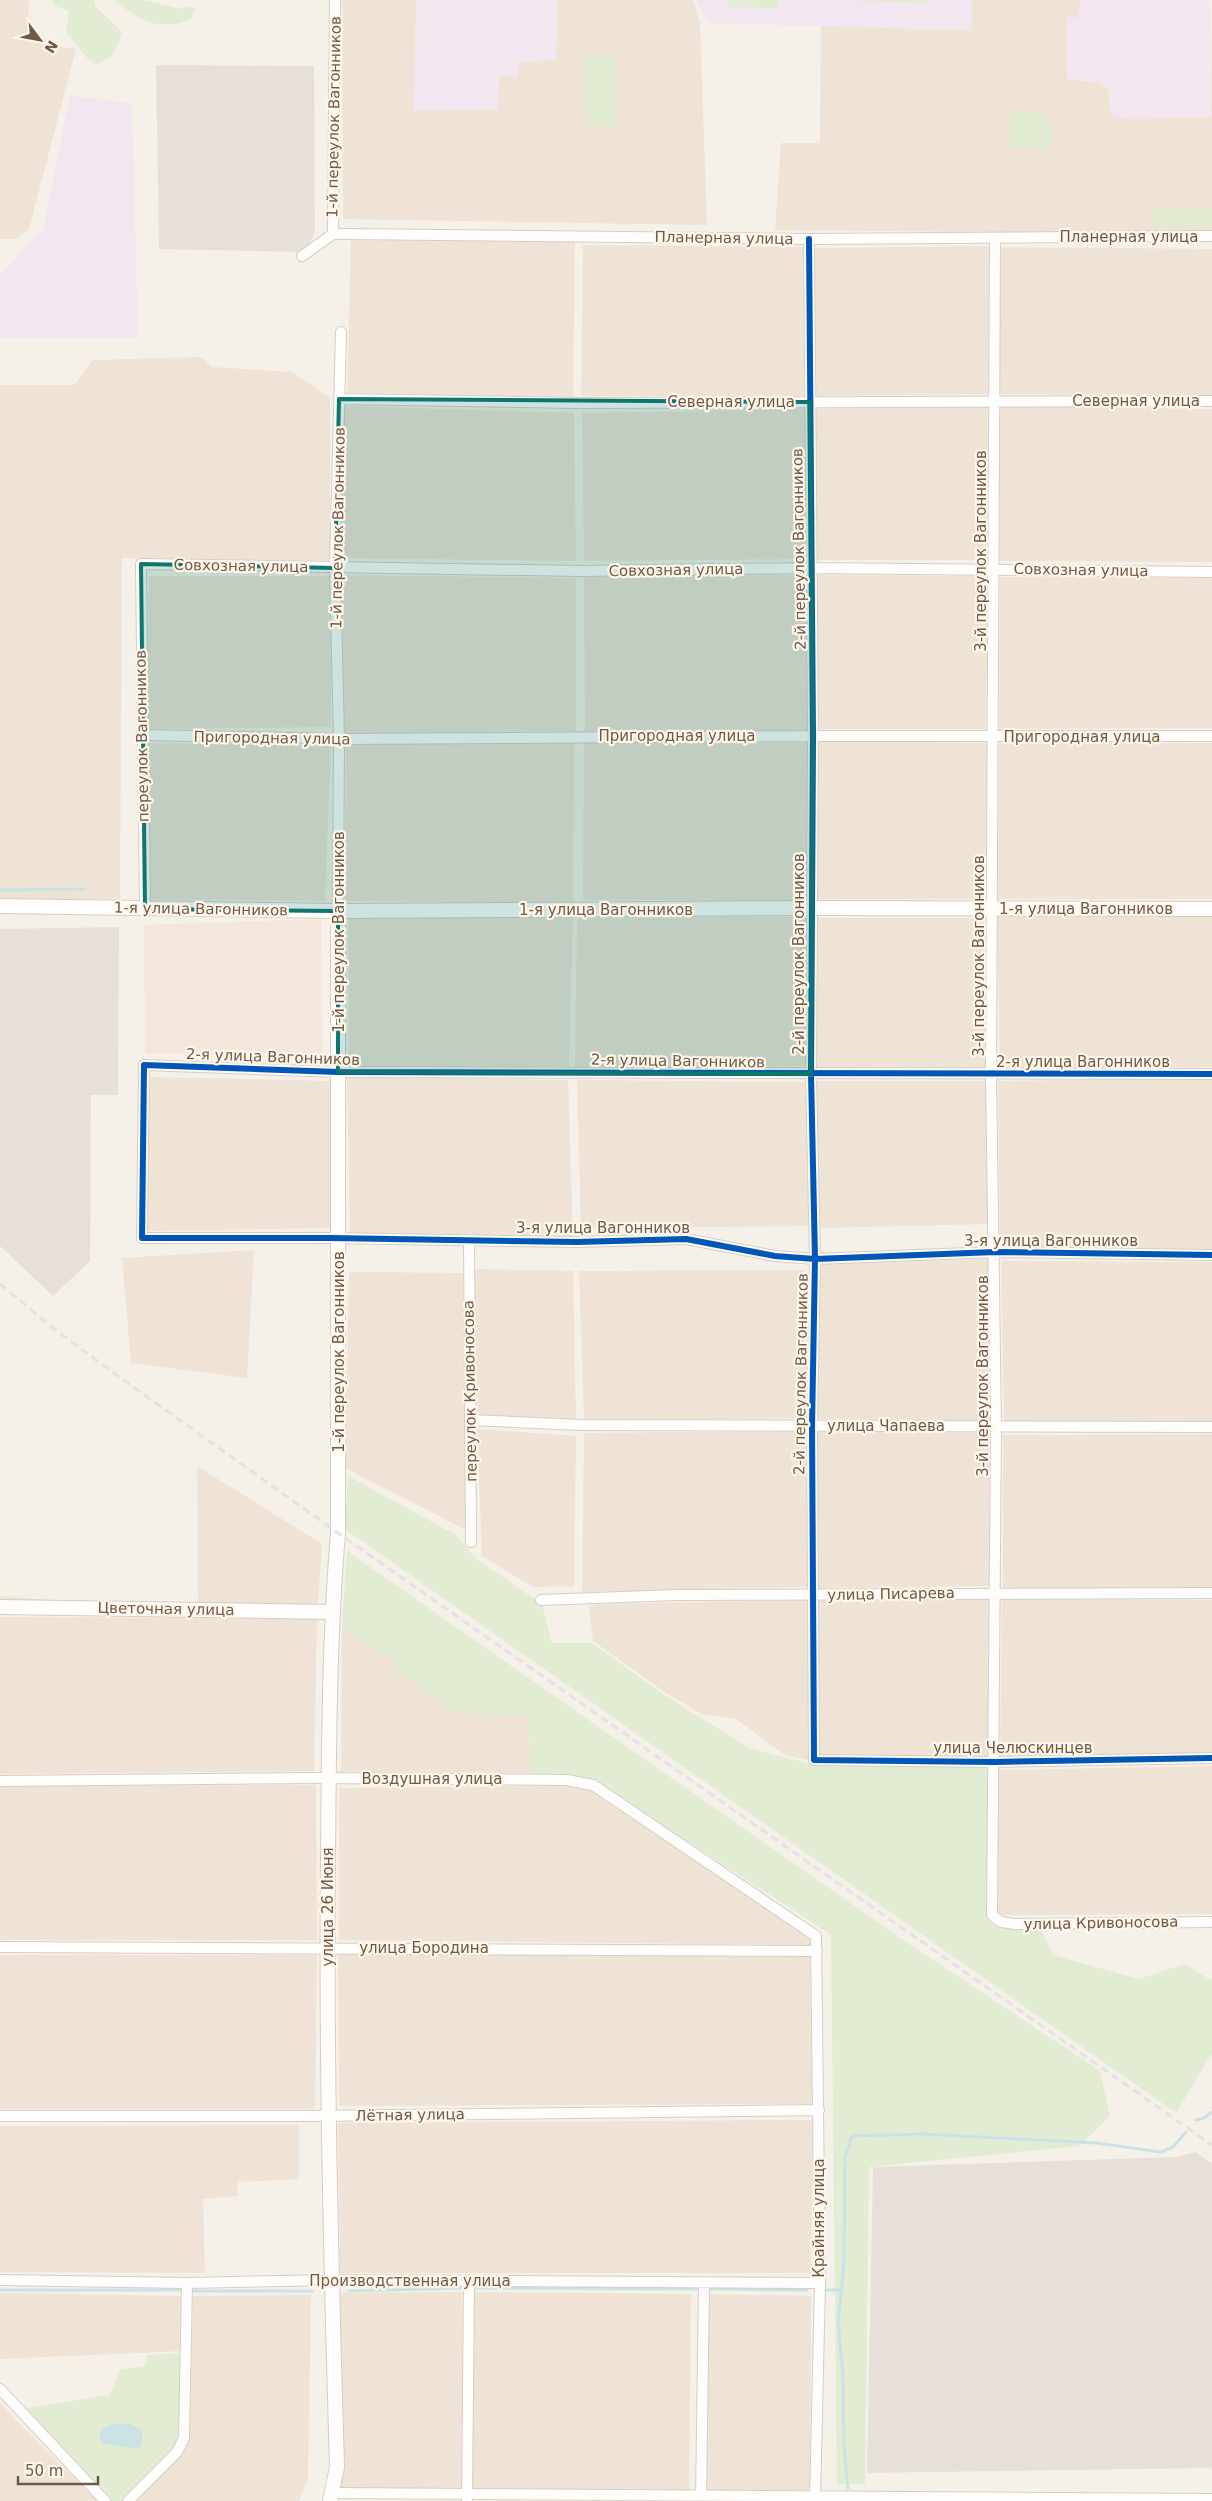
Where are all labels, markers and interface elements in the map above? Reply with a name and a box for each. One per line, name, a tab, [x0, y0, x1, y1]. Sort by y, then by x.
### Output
north arrow	[15, 15, 65, 65]
street label: 1-й переулок Вагонников	[323, 16, 345, 218]
text: N	[41, 38, 61, 56]
street label: Планерная улица	[654, 228, 794, 248]
street label: Планерная улица	[1059, 228, 1199, 246]
street label: Северная улица	[1072, 392, 1200, 410]
street label: Северная улица	[667, 393, 795, 411]
street label: 1-й переулок Вагонников	[327, 427, 349, 629]
street label: 2-й переулок Вагонников	[788, 448, 810, 650]
street label: 3-й переулок Вагонников	[972, 450, 990, 652]
street label: Совхозная улица	[173, 556, 309, 576]
street label: Совхозная улица	[608, 560, 744, 580]
street label: Совхозная улица	[1013, 560, 1149, 580]
street label: переулок Вагонников	[131, 650, 153, 822]
street label: Пригородная улица	[598, 727, 756, 745]
street label: Пригородная улица	[193, 728, 351, 748]
street label: Пригородная улица	[1003, 728, 1161, 746]
street label: 1-й переулок Вагонников	[330, 831, 348, 1033]
street label: 2-й переулок Вагонников	[790, 853, 808, 1055]
street label: 3-й переулок Вагонников	[970, 855, 988, 1057]
street label: 1-я улица Вагонников	[114, 898, 288, 920]
street label: 1-я улица Вагонников	[999, 900, 1173, 918]
street label: 1-я улица Вагонников	[519, 901, 693, 919]
street label: 2-я улица Вагонников	[186, 1045, 360, 1069]
street label: 2-я улица Вагонников	[591, 1050, 765, 1072]
street label: 2-я улица Вагонников	[996, 1053, 1170, 1071]
street label: 3-я улица Вагонников	[516, 1219, 690, 1237]
street label: 3-я улица Вагонников	[964, 1232, 1138, 1250]
street label: 1-й переулок Вагонников	[330, 1251, 348, 1453]
street label: 2-й переулок Вагонников	[790, 1273, 812, 1475]
street label: 3-й переулок Вагонников	[974, 1275, 992, 1477]
street label: переулок Кривоносова	[459, 1300, 481, 1482]
street label: улица Чапаева	[827, 1417, 945, 1435]
street label: улица Писарева	[827, 1584, 955, 1604]
street label: Цветочная улица	[97, 1599, 235, 1619]
street label: улица Челюскинцев	[933, 1739, 1093, 1757]
street label: Воздушная улица	[362, 1770, 502, 1788]
street label: улица 26 Июня	[319, 1848, 337, 1966]
street label: улица Кривоносова	[1023, 1913, 1179, 1933]
street label: улица Бородина	[359, 1939, 489, 1957]
street label: Лётная улица	[355, 2105, 465, 2125]
street label: Крайняя улица	[810, 2158, 828, 2278]
street label: Производственная улица	[309, 2272, 511, 2290]
scale bar	[18, 2454, 98, 2486]
text: 50 m	[25, 2462, 63, 2480]

